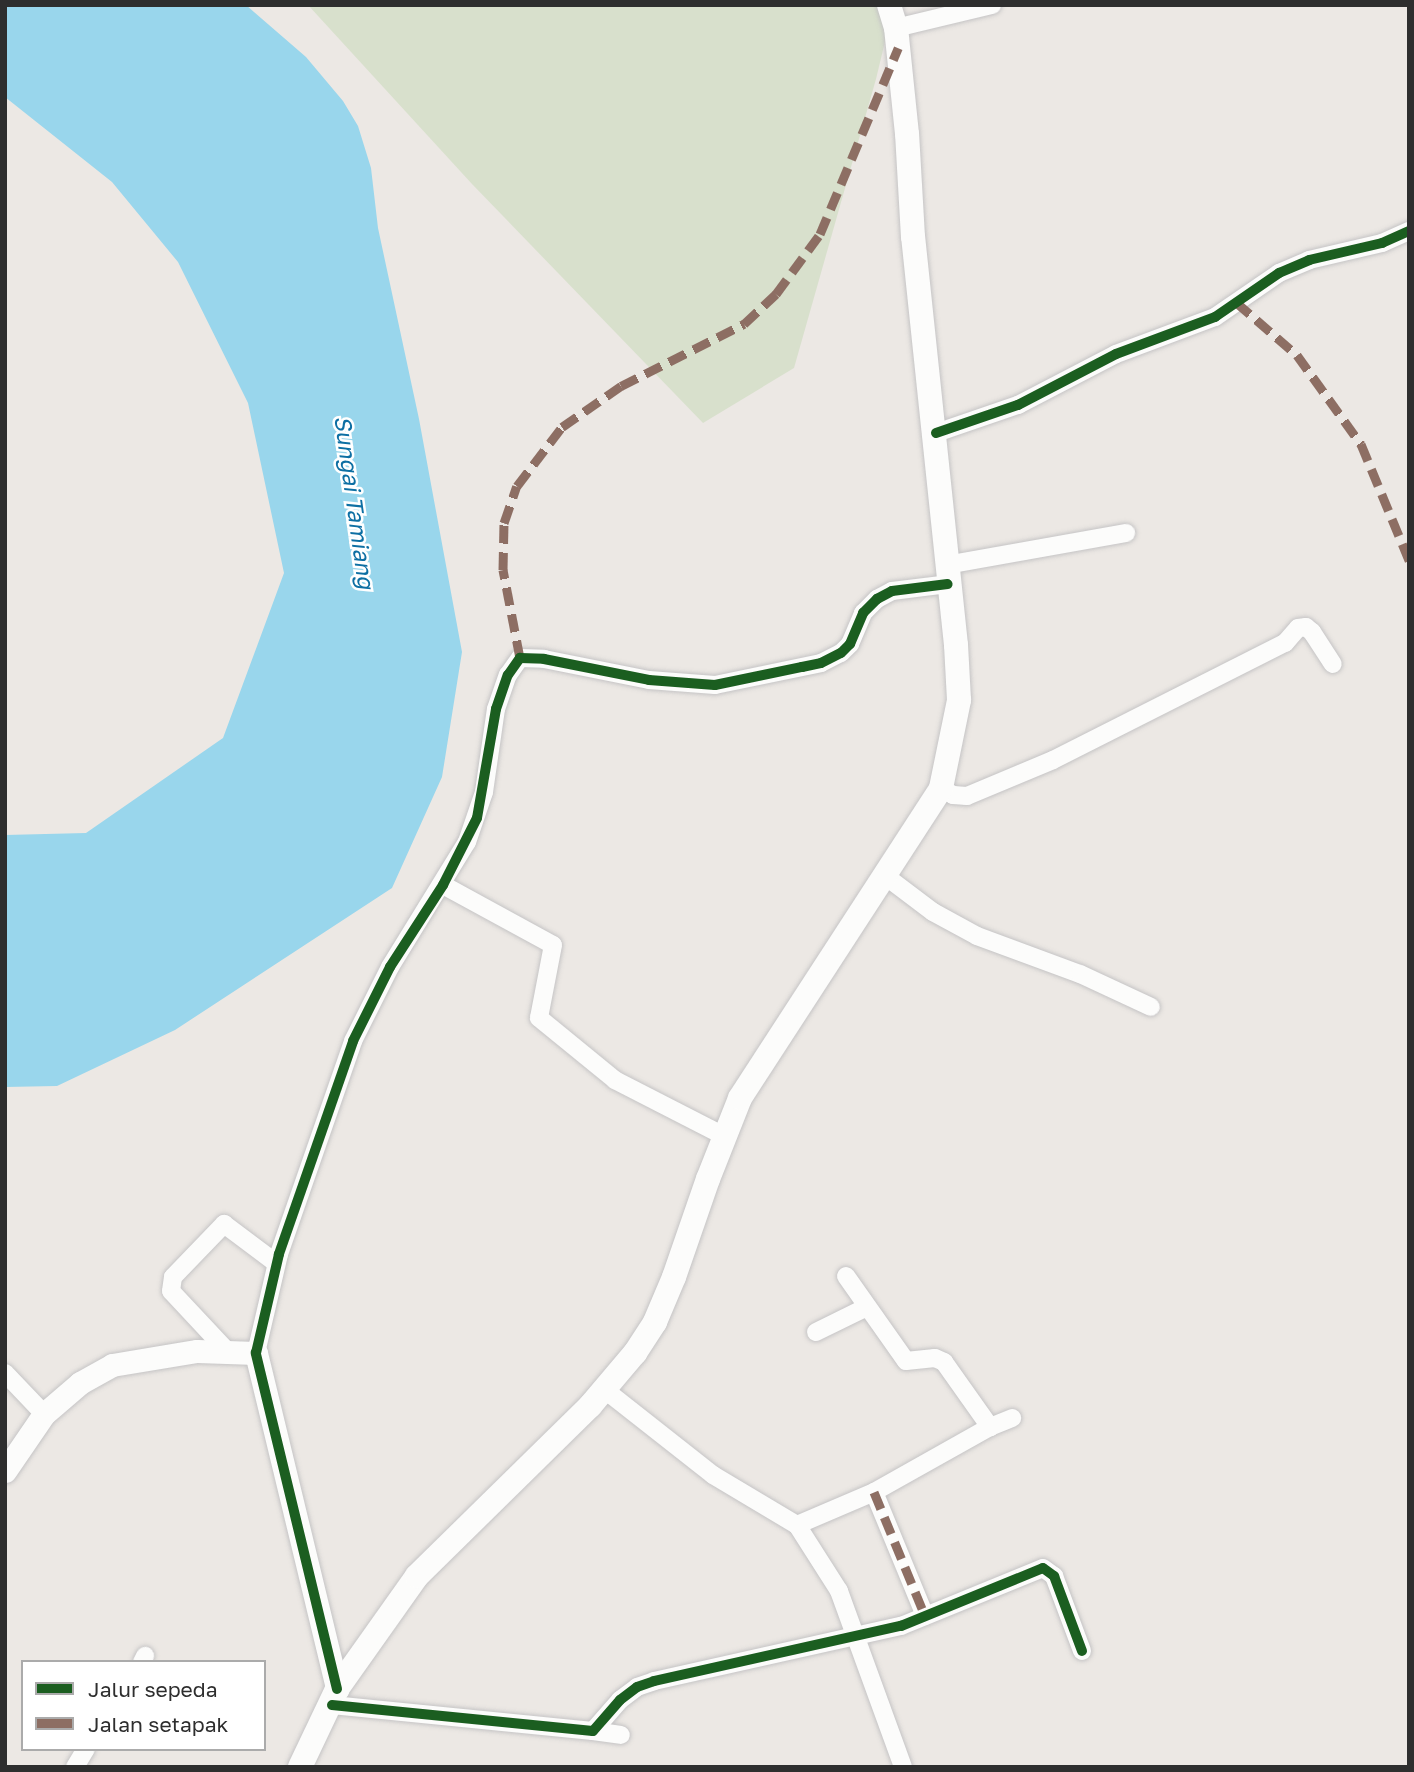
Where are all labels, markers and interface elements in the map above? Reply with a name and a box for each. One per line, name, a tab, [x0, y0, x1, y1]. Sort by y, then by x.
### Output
water label: Sungai Tamiang	[329, 414, 381, 590]
legend	[21, 1660, 266, 1751]
text: Jalur sepeda	[88, 1676, 218, 1702]
text: Jalan setapak	[88, 1711, 229, 1737]

